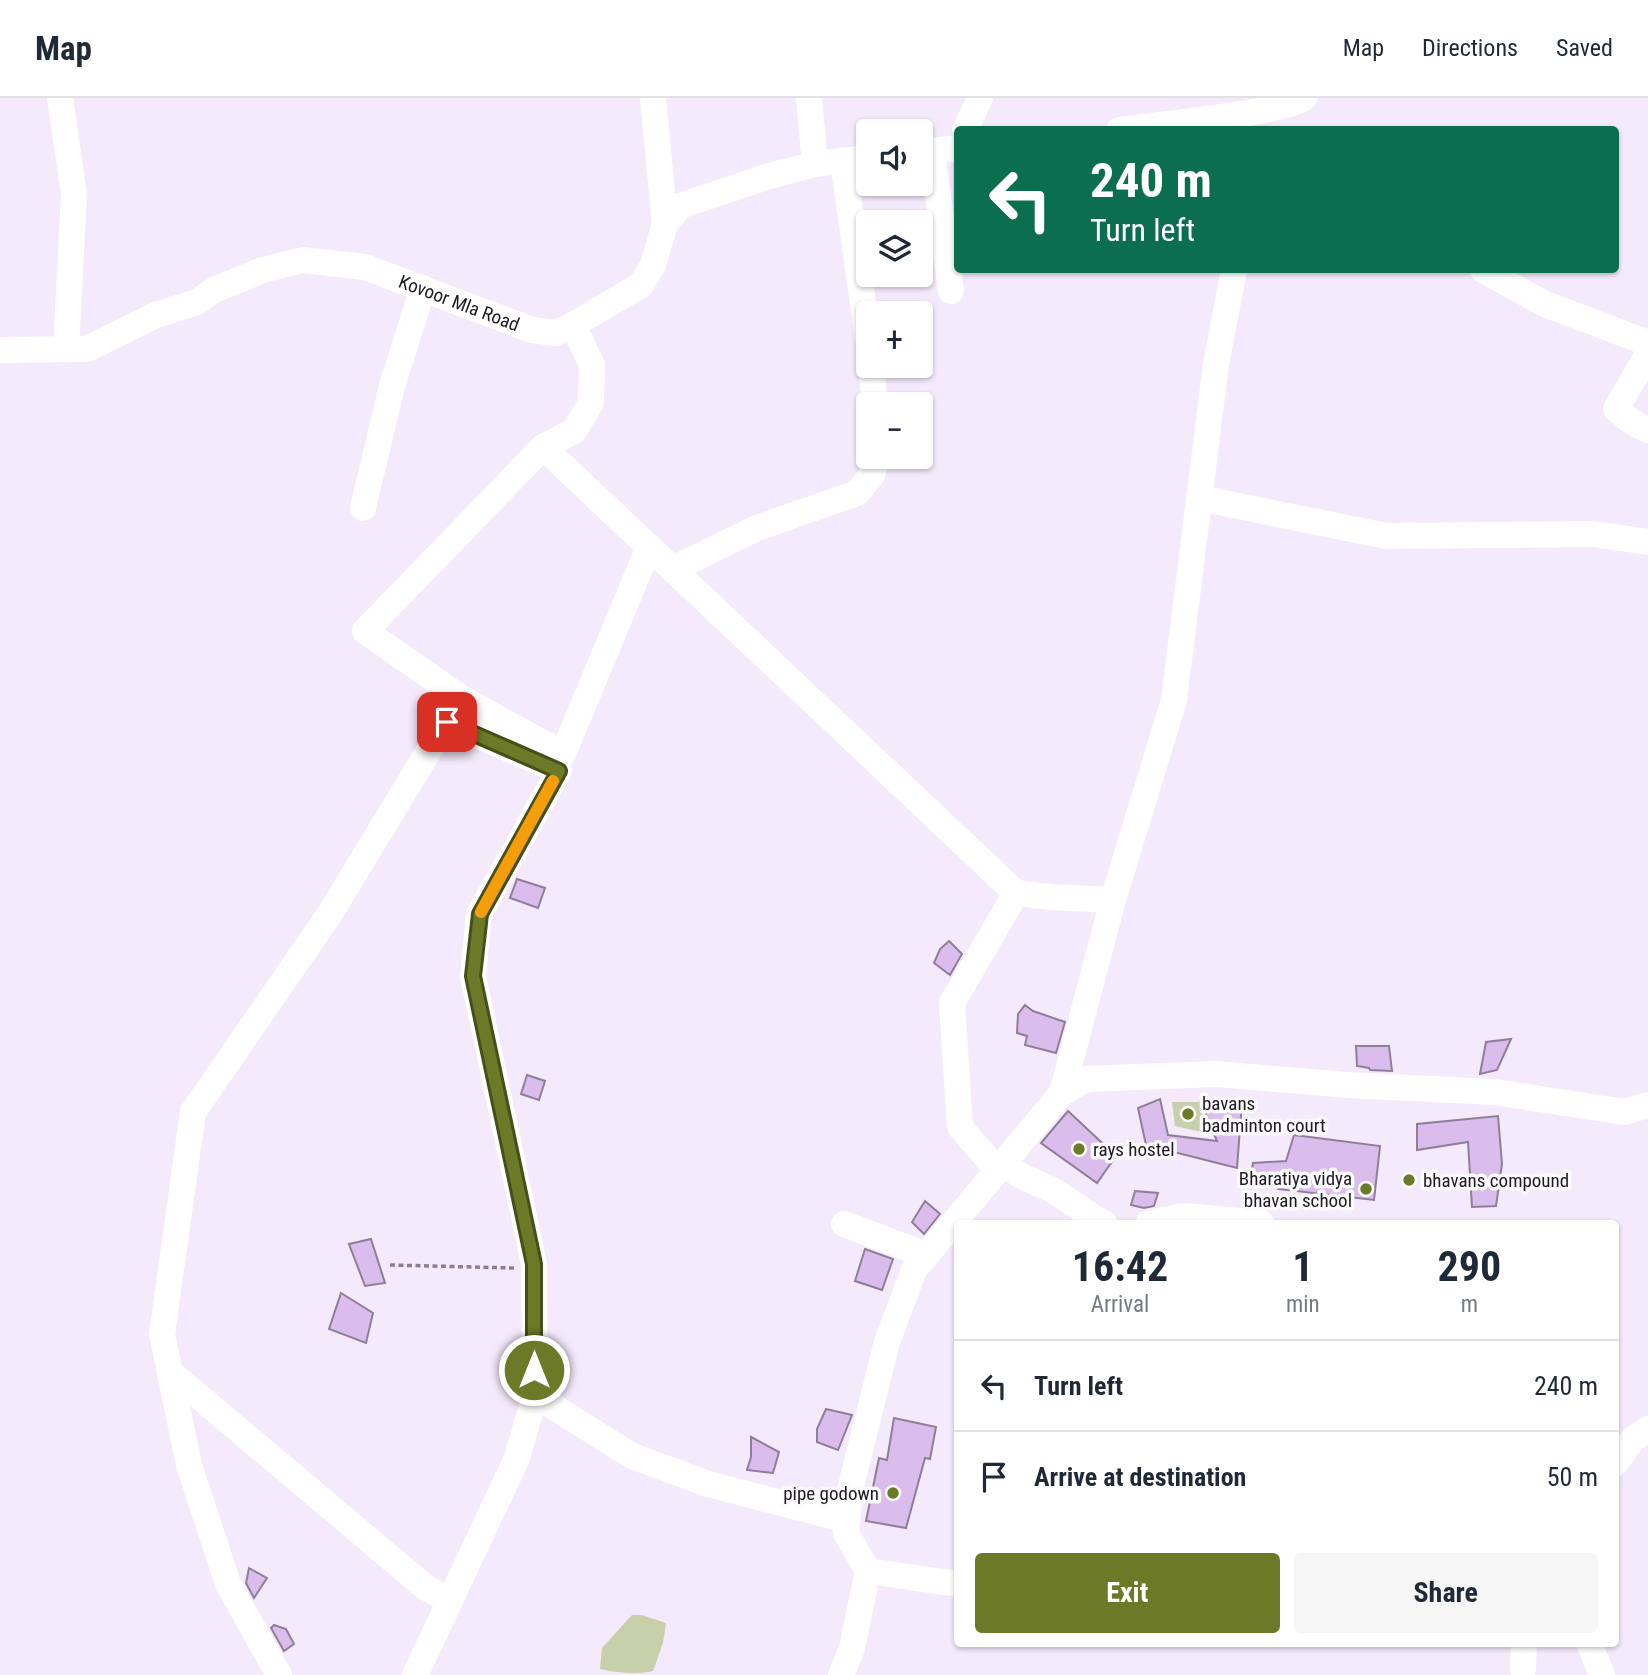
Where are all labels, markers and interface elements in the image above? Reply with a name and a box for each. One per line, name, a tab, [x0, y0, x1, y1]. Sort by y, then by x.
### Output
text: Map	[35, 29, 92, 68]
text: Map	[1343, 34, 1384, 62]
text: Directions	[1422, 34, 1518, 62]
text: Saved	[1556, 34, 1613, 62]
map controls	[856, 119, 933, 469]
button: sound	[856, 119, 933, 196]
text: 240 m	[1090, 152, 1212, 209]
icon: left	[975, 154, 1066, 245]
button: layers	[856, 210, 933, 287]
text: Turn left	[1090, 211, 1195, 249]
street label: Kovoor Mla Road	[396, 269, 523, 336]
button: +	[856, 301, 933, 378]
button: −	[856, 392, 933, 469]
pin	[417, 692, 477, 752]
icon: arrive	[428, 703, 466, 741]
place label: bavans badminton court	[1202, 1092, 1326, 1137]
marker: bavans badminton court	[1180, 1106, 1196, 1122]
place label: rays hostel	[1093, 1138, 1175, 1161]
marker: rays hostel	[1071, 1141, 1087, 1157]
place label: Bharatiya vidya bhavan school	[1239, 1167, 1352, 1212]
place label: bhavans compound	[1423, 1169, 1569, 1192]
marker: bhavans compound	[1401, 1172, 1417, 1188]
marker: Bharatiya vidya bhavan school	[1358, 1181, 1374, 1197]
text: 16:42	[1072, 1242, 1168, 1291]
text: 1	[1292, 1242, 1313, 1291]
text: 290	[1437, 1242, 1501, 1291]
text: Arrival	[1091, 1291, 1149, 1318]
text: min	[1286, 1291, 1320, 1318]
text: m	[1461, 1291, 1478, 1318]
position arrow	[497, 1333, 571, 1407]
icon: left	[975, 1367, 1013, 1405]
text: Turn left	[1034, 1371, 1123, 1401]
text: 240 m	[1534, 1371, 1598, 1401]
icon: arrive	[975, 1458, 1013, 1496]
text: Arrive at destination	[1034, 1462, 1246, 1492]
text: 50 m	[1547, 1462, 1598, 1492]
place label: pipe godown	[783, 1482, 879, 1505]
marker: pipe godown	[885, 1485, 901, 1501]
button: Exit	[975, 1553, 1280, 1633]
button: Share	[1294, 1553, 1598, 1633]

